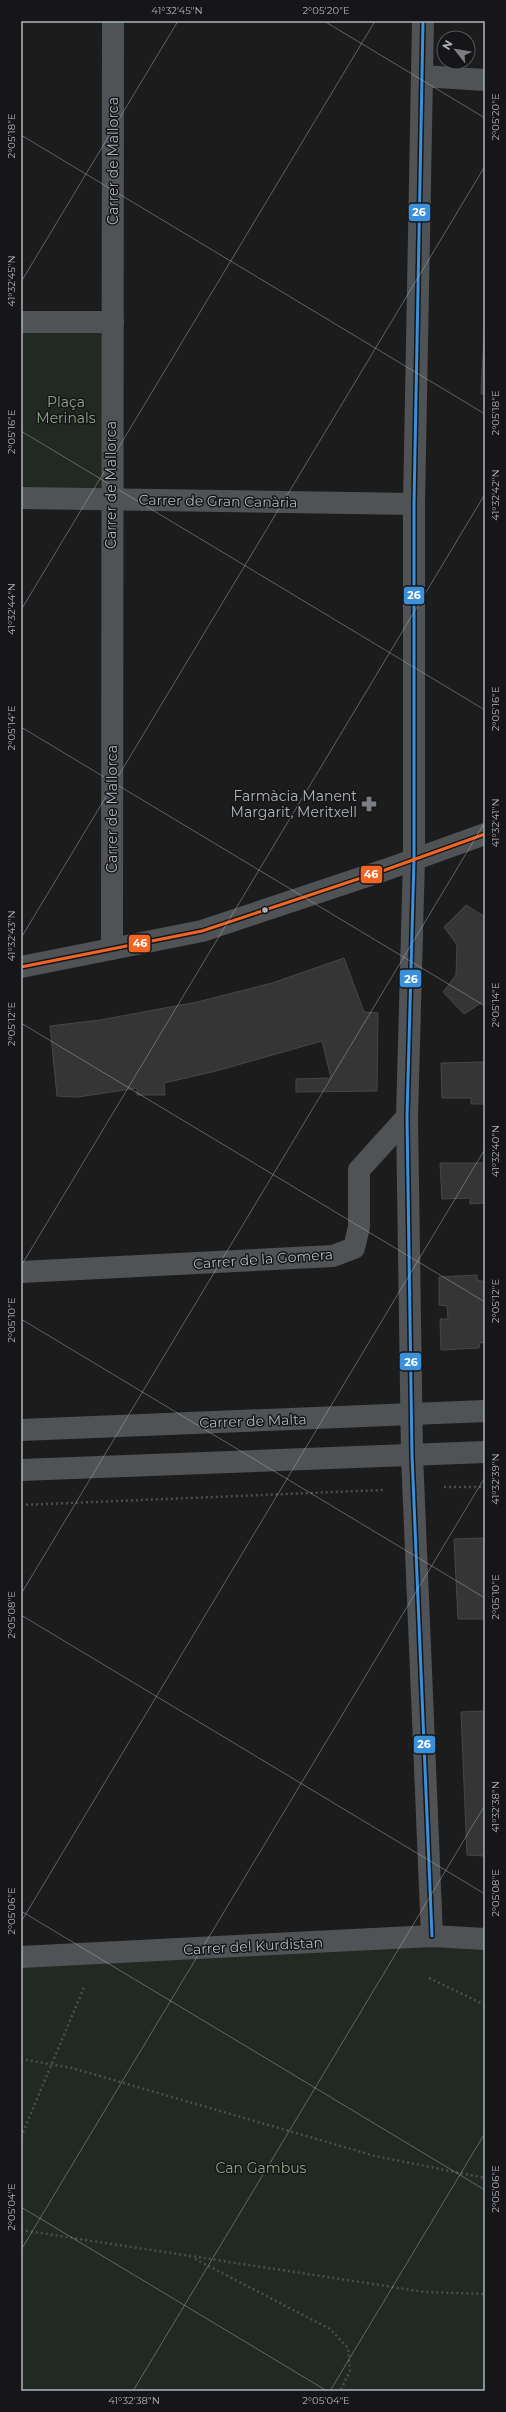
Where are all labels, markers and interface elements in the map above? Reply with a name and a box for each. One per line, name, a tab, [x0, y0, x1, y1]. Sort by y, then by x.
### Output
text: 41°32'45"N	[151, 4, 203, 17]
text: 2°05'20"E	[302, 4, 350, 17]
north arrow	[436, 30, 476, 70]
text: N	[439, 37, 456, 52]
text: 2°05'20"E	[489, 93, 502, 141]
street label: Carrer de Mallorca	[104, 97, 122, 225]
text: 2°05'18"E	[5, 113, 18, 159]
line badge: 26	[408, 203, 431, 222]
text: 26	[412, 205, 426, 219]
text: 41°32'45"N	[5, 255, 18, 307]
text: 2°05'18"E	[489, 390, 502, 436]
park label: Plaça Merinals	[36, 393, 96, 427]
text: 2°05'16"E	[5, 409, 18, 454]
street label: Carrer de Mallorca	[102, 421, 120, 549]
text: 41°32'42"N	[489, 469, 502, 521]
street label: Carrer de Gran Canària	[138, 491, 298, 511]
text: 41°32'44"N	[5, 583, 18, 635]
line badge: 26	[403, 586, 425, 605]
text: 26	[407, 588, 421, 602]
text: 2°05'16"E	[489, 686, 502, 731]
text: 2°05'14"E	[5, 705, 18, 751]
street label: Carrer de Mallorca	[103, 745, 121, 873]
place label: Farmàcia Manent Margarit, Meritxell	[231, 787, 357, 821]
pharmacy icon: Farmàcia Manent Margarit, Meritxell	[360, 795, 378, 813]
text: 41°32'41"N	[489, 798, 502, 848]
line badge: 46	[360, 865, 383, 884]
text: 46	[364, 867, 378, 881]
unlabelled marker	[260, 905, 270, 915]
text: 41°32'43"N	[5, 910, 18, 962]
line badge: 46	[128, 934, 151, 953]
text: 46	[133, 936, 147, 950]
line badge: 26	[399, 969, 422, 988]
text: 26	[404, 972, 418, 986]
text: 2°05'14"E	[489, 982, 502, 1028]
text: 2°05'12"E	[5, 1002, 18, 1046]
text: 41°32'40"N	[489, 1125, 502, 1177]
street label: Carrer de la Gomera	[192, 1245, 334, 1273]
text: 2°05'12"E	[489, 1279, 502, 1323]
text: 2°05'10"E	[5, 1297, 18, 1343]
line badge: 26	[399, 1352, 422, 1371]
text: 26	[404, 1355, 418, 1369]
street label: Carrer de Malta	[199, 1410, 307, 1432]
text: 41°32'39"N	[489, 1453, 502, 1505]
text: 2°05'10"E	[489, 1574, 502, 1620]
text: 2°05'08"E	[5, 1591, 18, 1639]
line badge: 26	[413, 1735, 436, 1754]
text: 26	[417, 1737, 431, 1751]
text: 41°32'38"N	[489, 1781, 502, 1833]
text: 2°05'08"E	[489, 1869, 502, 1917]
text: 2°05'06"E	[5, 1887, 18, 1935]
street label: Carrer del Kurdistan	[183, 1933, 323, 1959]
park label: Can Gambus	[216, 2159, 307, 2177]
text: 2°05'06"E	[489, 2165, 502, 2213]
text: 2°05'04"E	[5, 2183, 18, 2231]
text: 41°32'38"N	[108, 2394, 160, 2407]
text: 2°05'04"E	[302, 2394, 350, 2407]

